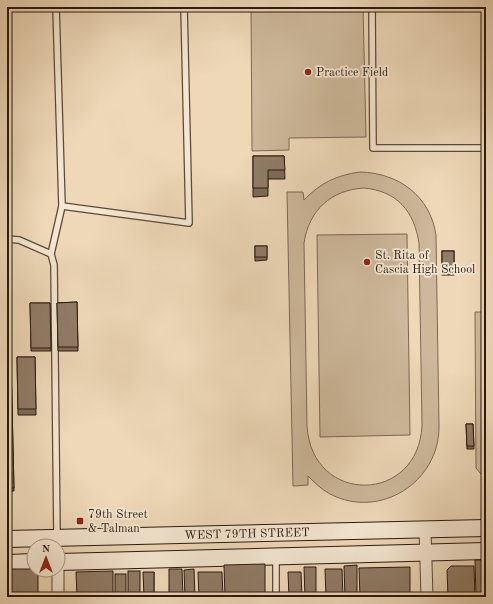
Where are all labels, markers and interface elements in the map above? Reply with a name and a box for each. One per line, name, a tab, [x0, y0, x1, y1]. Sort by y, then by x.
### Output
marker: Practice Field	[303, 67, 313, 77]
place label: Practice Field	[316, 67, 388, 79]
place label: St. Rita of Cascia High School	[375, 250, 475, 276]
marker: St. Rita of Cascia High School	[362, 257, 372, 267]
place label: 79th Street & Talman	[88, 509, 148, 535]
marker: 79th Street & Talman	[75, 516, 85, 526]
street label: WEST 79TH STREET	[184, 527, 310, 542]
north arrow	[26, 538, 66, 578]
text: N	[42, 544, 51, 555]

